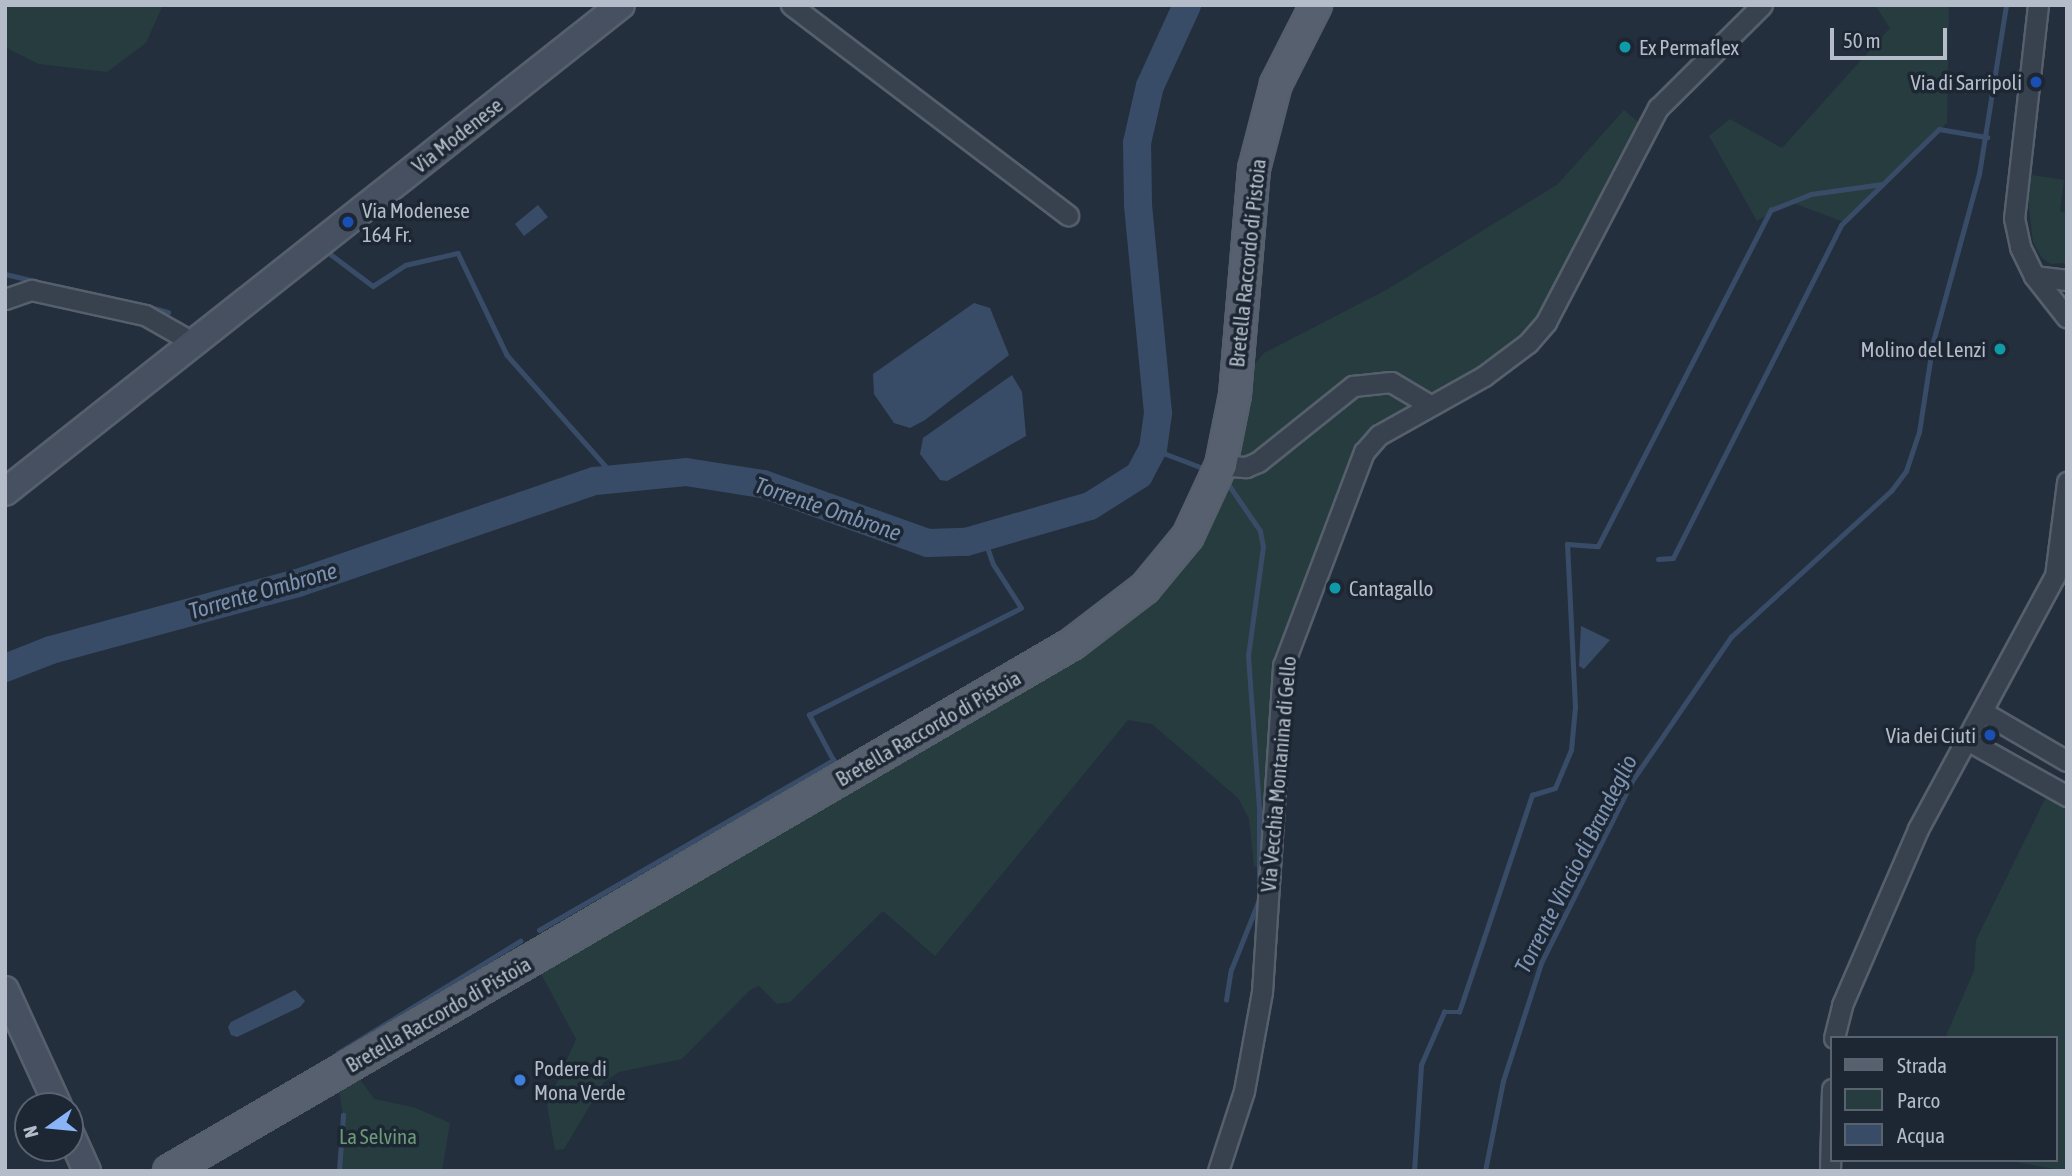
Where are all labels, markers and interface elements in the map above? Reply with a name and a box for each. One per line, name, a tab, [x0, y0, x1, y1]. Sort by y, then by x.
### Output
scale bar	[1834, 14, 1951, 58]
text: 50 m	[1843, 28, 1881, 52]
place label: Ex Permaflex	[1639, 34, 1739, 60]
marker: Ex Permaflex	[1617, 39, 1633, 55]
place label: Via di Sarripoli	[1911, 69, 2022, 95]
marker: Via di Sarripoli	[2028, 74, 2044, 90]
street label: Via Modenese	[407, 92, 507, 178]
street label: Bretella Raccordo di Pistoia	[1224, 158, 1270, 368]
place label: Via Modenese 164 Fr.	[362, 197, 470, 247]
marker: Via Modenese 164 Fr.	[340, 214, 356, 230]
place label: Molino del Lenzi	[1861, 336, 1986, 362]
marker: Molino del Lenzi	[1992, 341, 2008, 357]
water label: Torrente Ombrone	[751, 471, 905, 547]
water label: Torrente Ombrone	[185, 557, 341, 625]
place label: Cantagallo	[1349, 575, 1433, 601]
marker: Cantagallo	[1327, 580, 1343, 596]
street label: Via Vecchia Montanina di Gello	[1255, 655, 1301, 893]
street label: Bretella Raccordo di Pistoia	[831, 665, 1025, 791]
place label: Via dei Ciuti	[1886, 722, 1976, 748]
marker: Via dei Ciuti	[1982, 727, 1998, 743]
water label: Torrente Vincio di Brandeglio	[1509, 750, 1643, 978]
street label: Bretella Raccordo di Pistoia	[341, 951, 535, 1077]
legend	[1830, 1036, 2058, 1162]
text: Strada	[1897, 1053, 1947, 1077]
place label: Podere di Mona Verde	[534, 1055, 626, 1105]
marker: Podere di Mona Verde	[512, 1072, 528, 1088]
text: Parco	[1897, 1088, 1940, 1112]
north arrow	[14, 1092, 84, 1162]
park label: La Selvina	[339, 1123, 417, 1149]
text: Acqua	[1897, 1123, 1945, 1147]
text: N	[19, 1124, 43, 1140]

